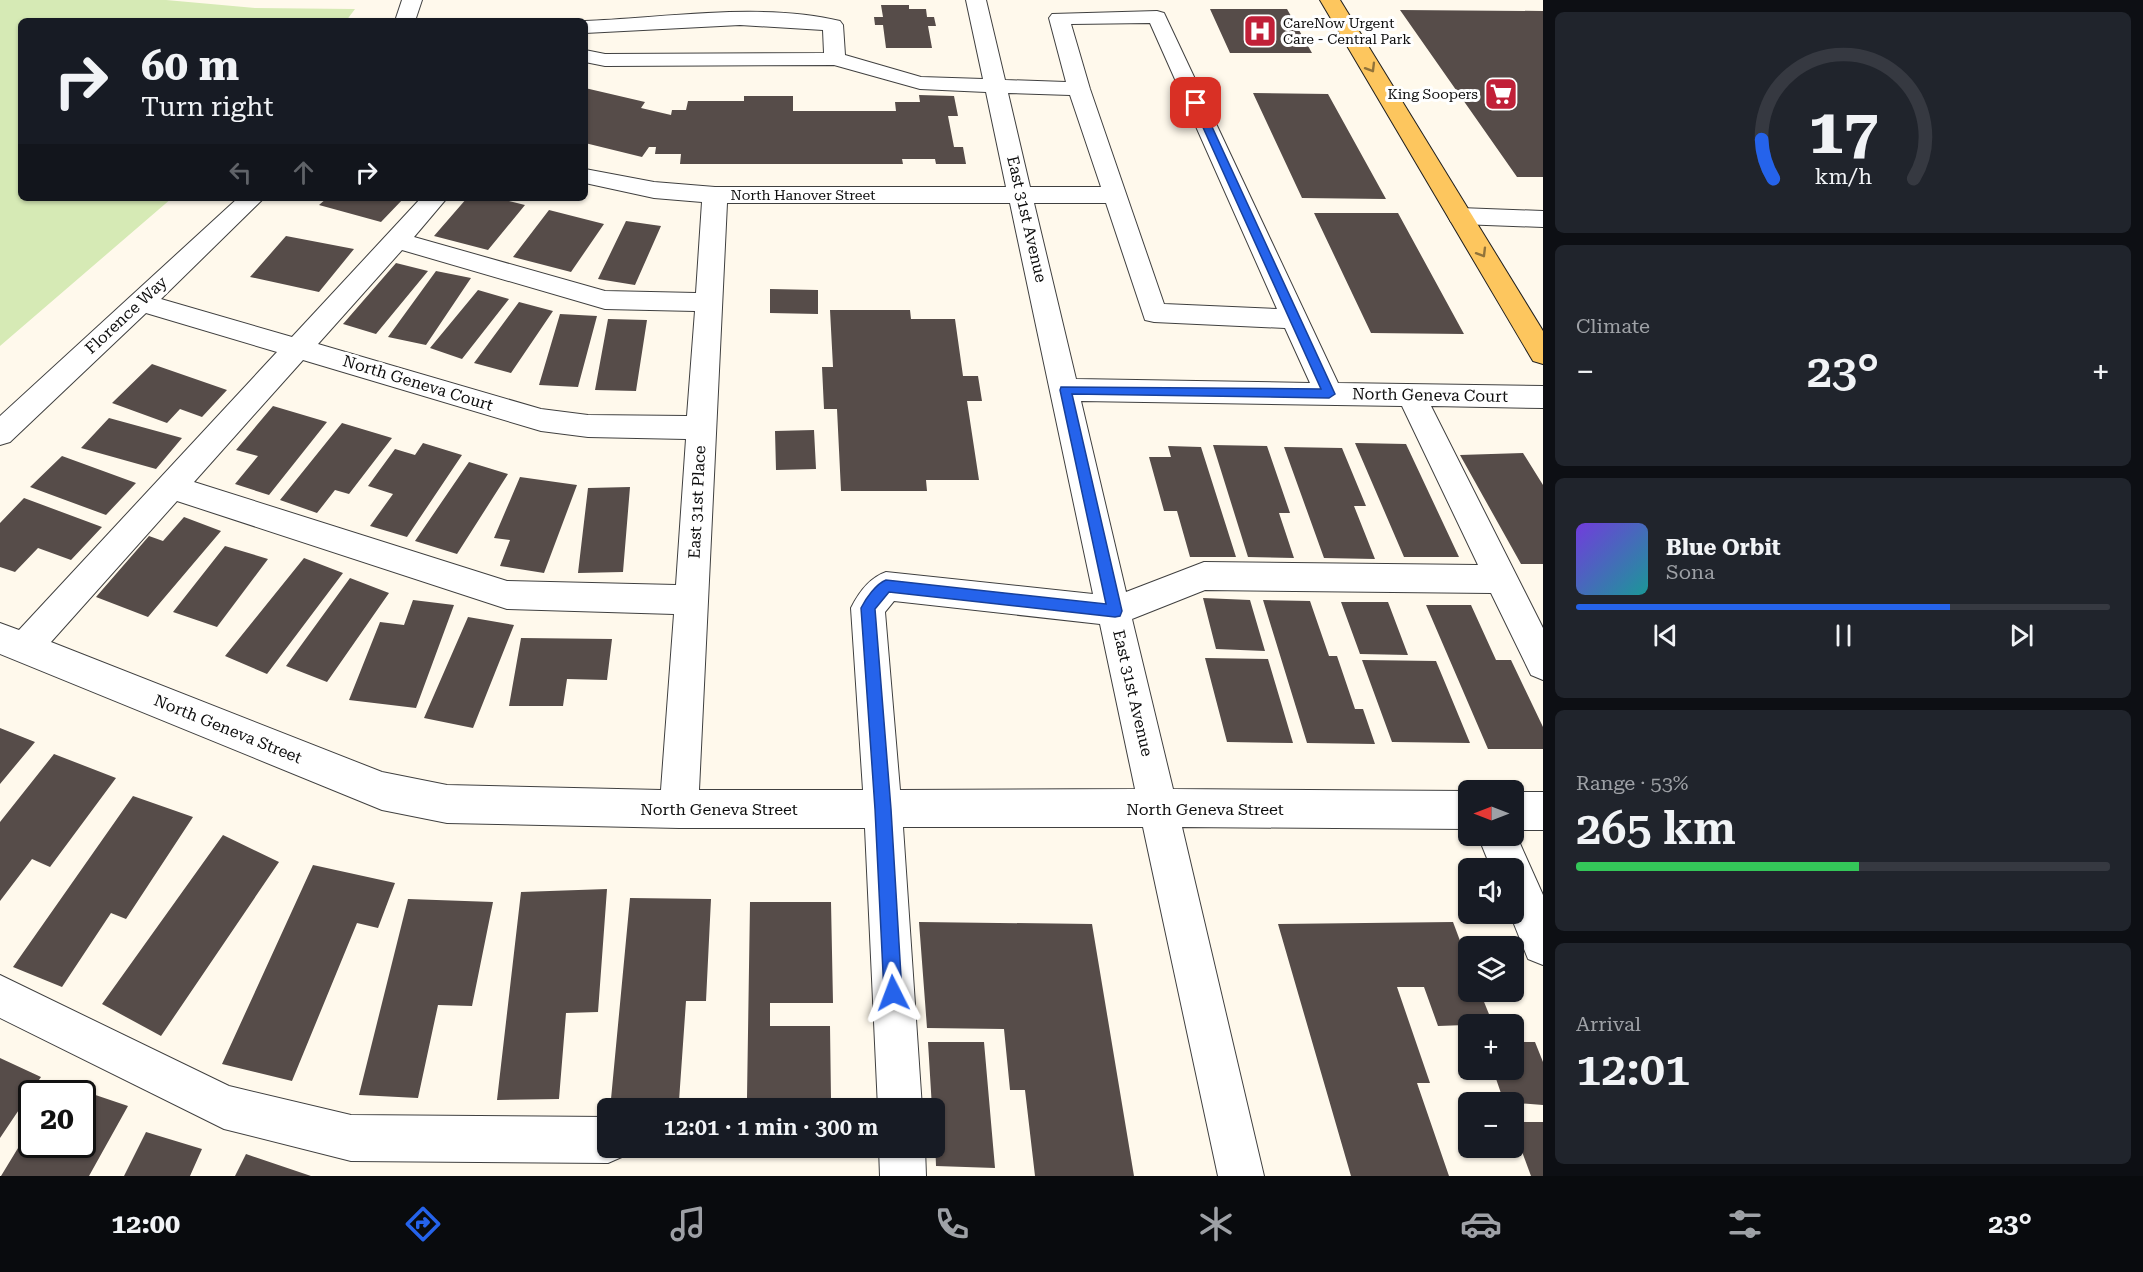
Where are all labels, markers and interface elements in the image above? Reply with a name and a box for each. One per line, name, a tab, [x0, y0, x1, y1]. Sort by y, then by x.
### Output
hospital icon: CareNow Urgent Care - Central Park	[1242, 13, 1278, 49]
place label: CareNow Urgent Care - Central Park	[1283, 15, 1411, 47]
text: 60 m	[141, 41, 239, 90]
icon: right	[42, 42, 120, 120]
one-way arrow	[1363, 62, 1375, 72]
supermarket icon: King Soopers	[1483, 76, 1519, 112]
pin	[1170, 77, 1221, 128]
icon: arrive	[1179, 86, 1212, 119]
place label: King Soopers	[1387, 86, 1478, 102]
text: Turn right	[141, 91, 274, 123]
text: 17	[1808, 96, 1878, 169]
street label: East 31st Avenue	[1003, 154, 1051, 284]
icon: left	[224, 156, 257, 189]
icon: ahead	[287, 156, 320, 189]
icon: right	[350, 156, 383, 189]
text: km/h	[1814, 165, 1872, 190]
street label: North Hanover Street	[731, 187, 875, 203]
one-way arrow	[1475, 247, 1487, 257]
street label: Florence Way	[81, 272, 171, 358]
text: Climate	[1576, 314, 1650, 338]
text: 23°	[1807, 345, 1879, 398]
street label: North Geneva Court	[341, 351, 495, 415]
text: −	[1576, 352, 1594, 391]
text: +	[2092, 352, 2110, 391]
street label: North Geneva Court	[1352, 384, 1508, 406]
street label: East 31st Place	[685, 445, 709, 559]
text: Blue Orbit	[1666, 535, 1781, 560]
text: Sona	[1666, 560, 1715, 584]
icon: previous	[1649, 619, 1682, 652]
icon: pause	[1827, 619, 1860, 652]
icon: next	[2005, 619, 2038, 652]
street label: East 31st Avenue	[1109, 628, 1157, 758]
street label: North Geneva Street	[151, 691, 305, 767]
text: Range · 53%	[1576, 771, 1688, 795]
north arrow	[1458, 780, 1524, 846]
map controls	[1458, 780, 1524, 1158]
street label: North Geneva Street	[640, 800, 798, 819]
street label: North Geneva Street	[1126, 800, 1284, 819]
text: 265 km	[1576, 802, 1736, 855]
button: sound	[1458, 858, 1524, 924]
button: layers	[1458, 936, 1524, 1002]
position arrow	[861, 961, 925, 1025]
text: Arrival	[1576, 1012, 1641, 1036]
button: +	[1458, 1014, 1524, 1080]
text: 12:01	[1576, 1043, 1690, 1096]
speed limit sign: 20	[18, 1080, 96, 1158]
button: −	[1458, 1092, 1524, 1158]
text: 12:01 · 1 min · 300 m	[664, 1115, 878, 1140]
icon: directions	[402, 1203, 444, 1245]
icon: music	[667, 1203, 709, 1245]
icon: phone	[931, 1203, 973, 1245]
icon: climate	[1195, 1203, 1237, 1245]
icon: car	[1460, 1203, 1502, 1245]
icon: filters	[1724, 1203, 1766, 1245]
text: 12:00	[111, 1208, 180, 1240]
text: 23°	[1988, 1208, 2032, 1240]

